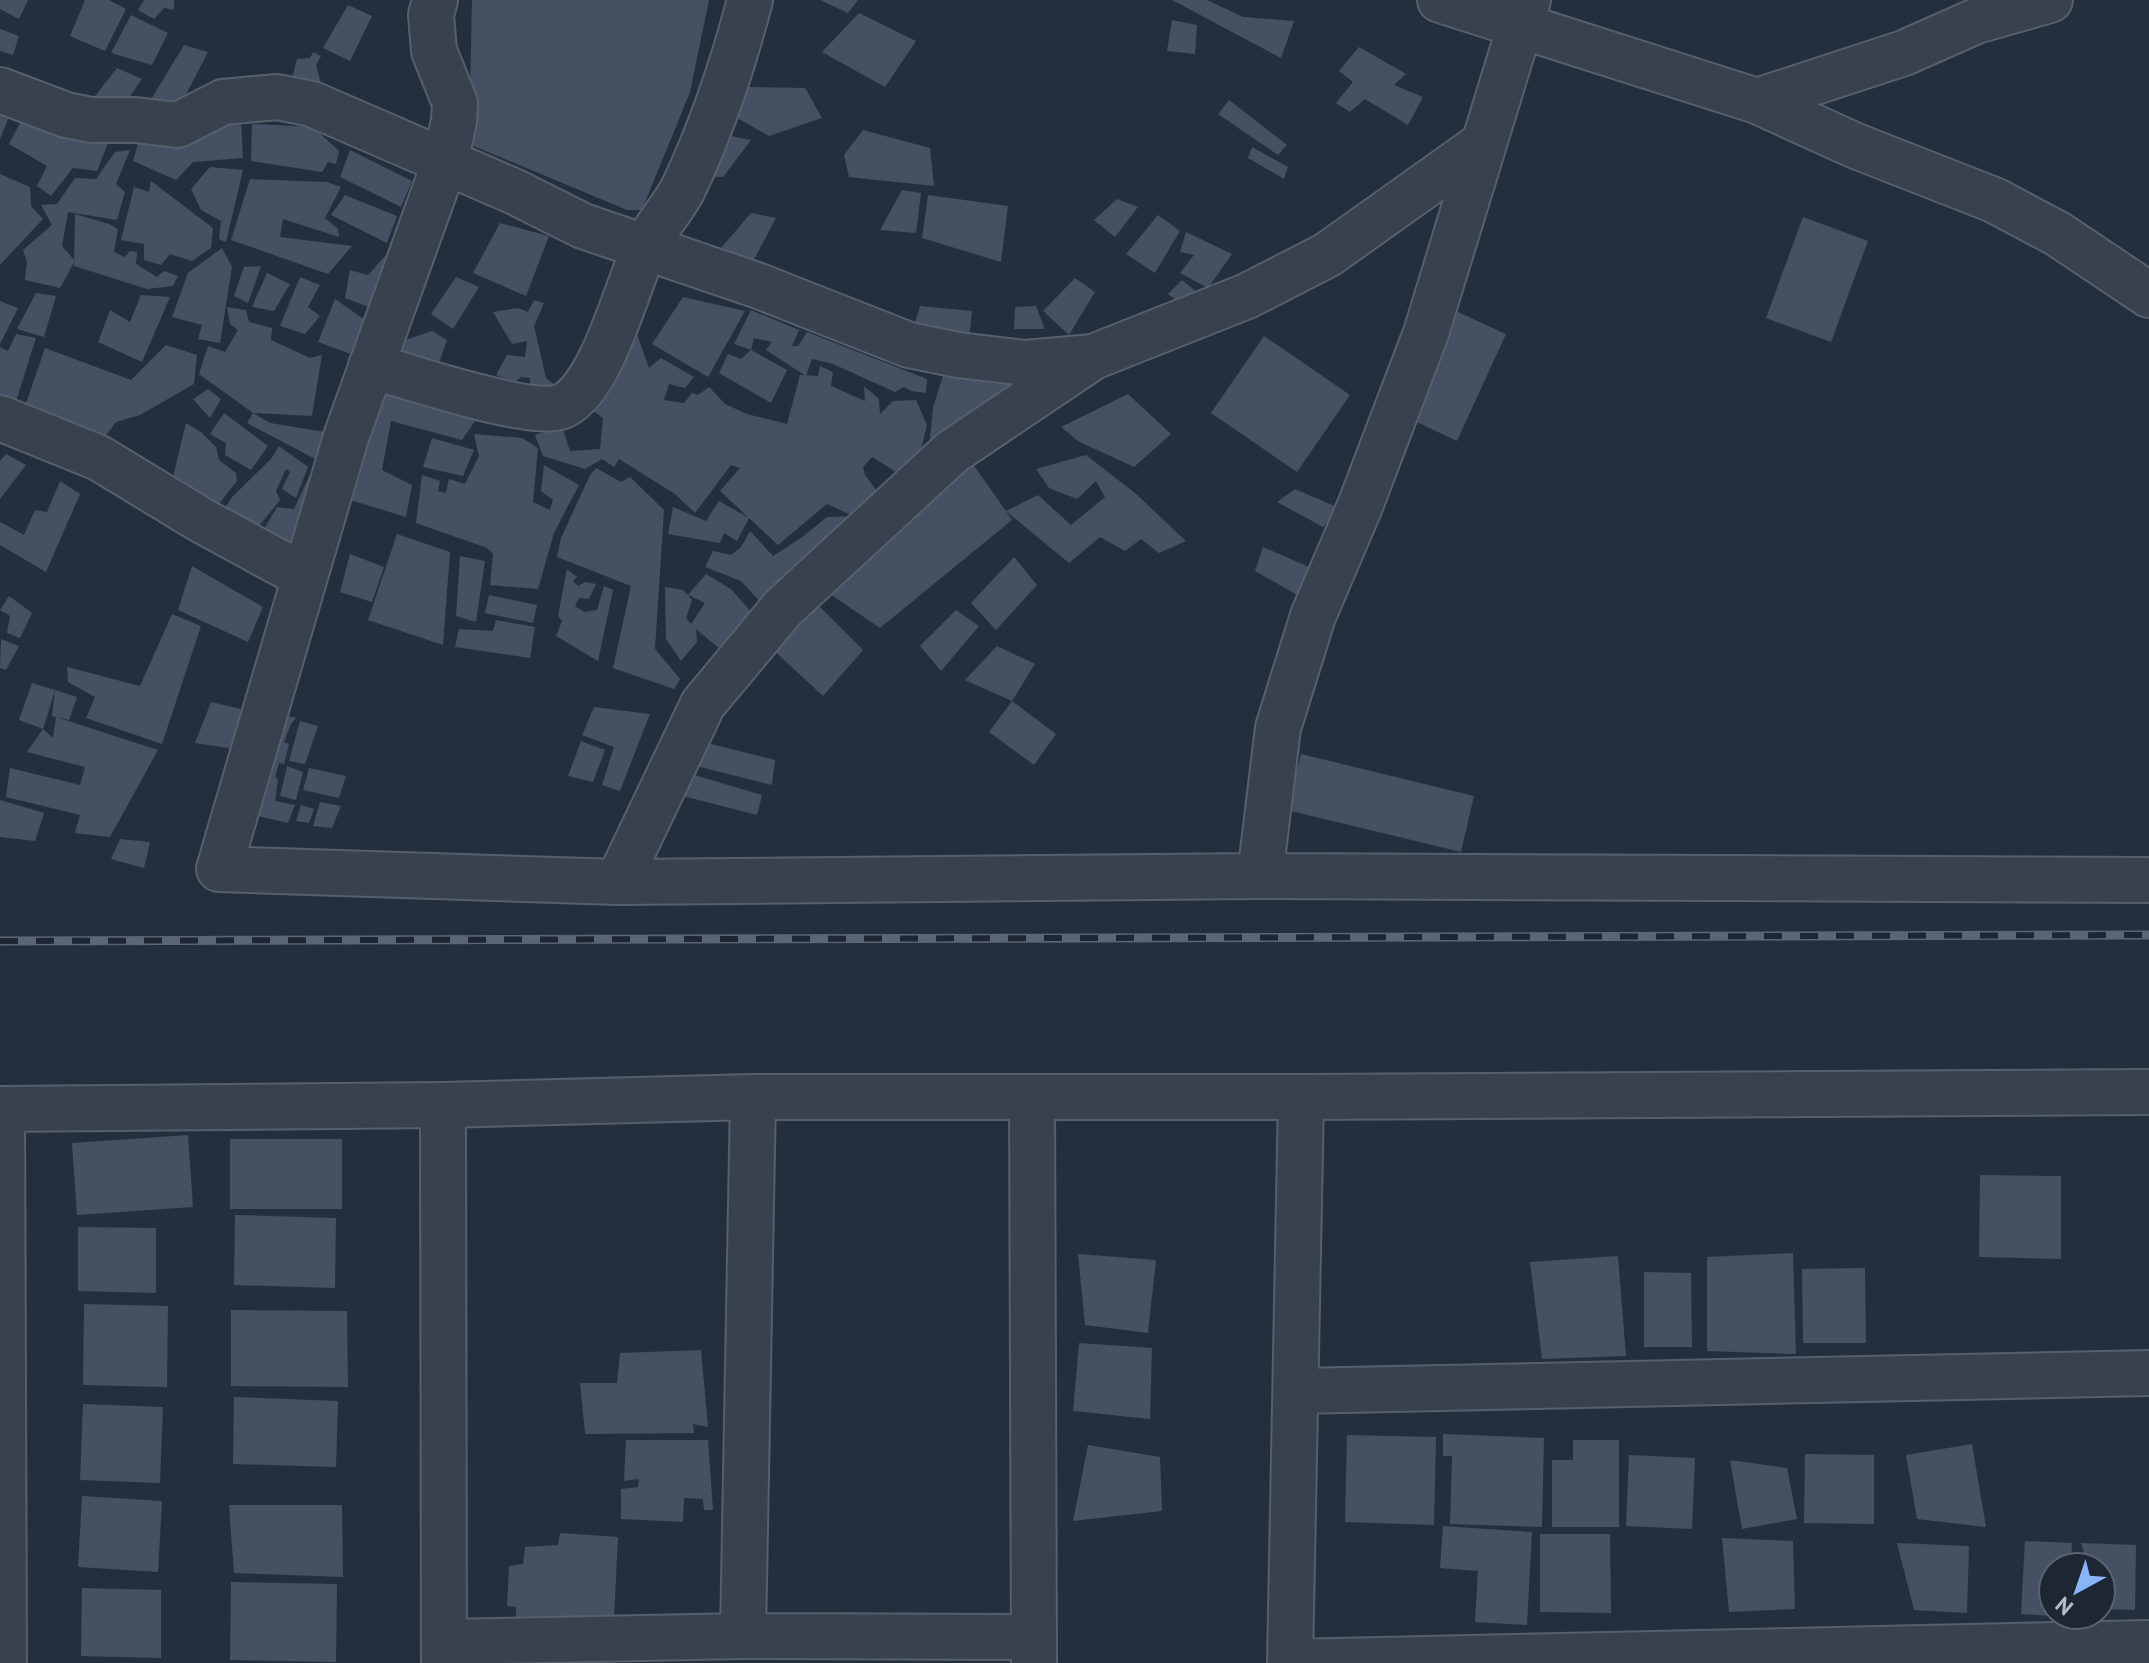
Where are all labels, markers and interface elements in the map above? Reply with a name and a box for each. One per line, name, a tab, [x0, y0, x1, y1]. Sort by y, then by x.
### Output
north arrow	[2037, 1551, 2117, 1631]
text: N	[2050, 1591, 2079, 1622]

